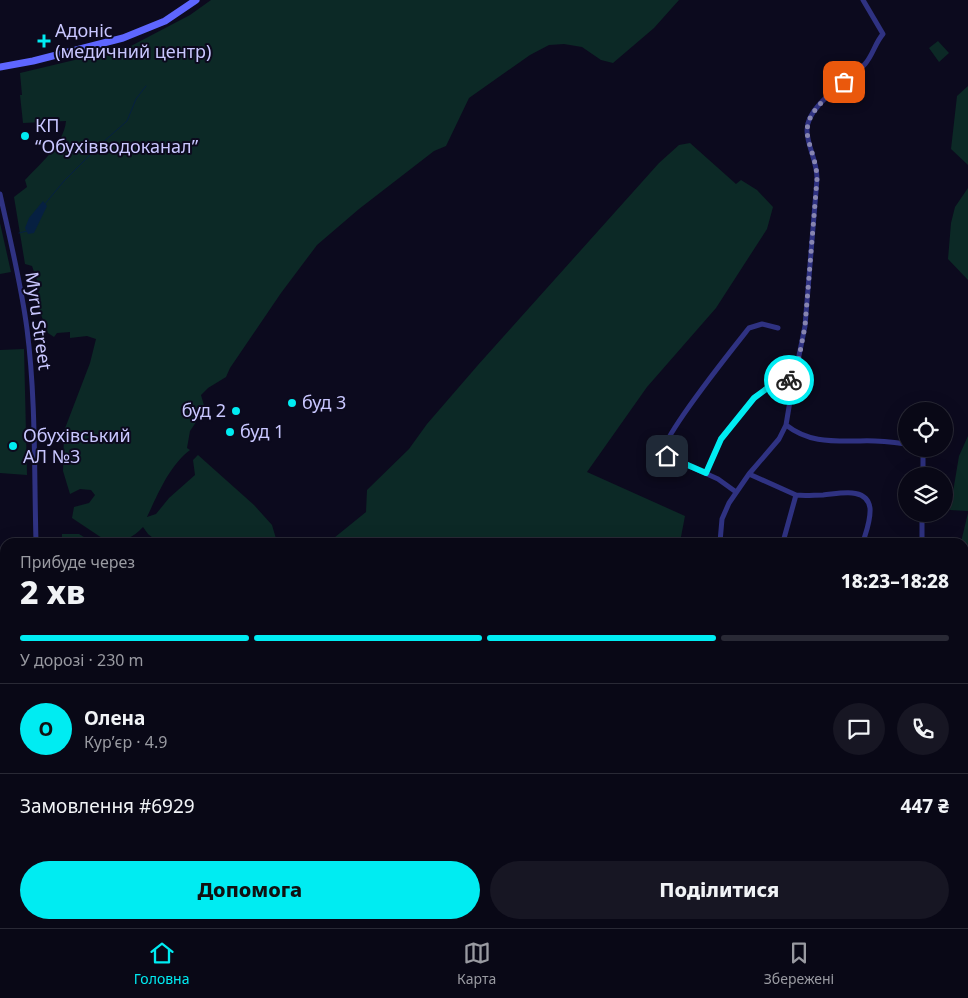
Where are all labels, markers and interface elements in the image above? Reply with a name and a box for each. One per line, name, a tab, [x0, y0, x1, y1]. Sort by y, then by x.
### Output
place label: Адоніс (медичний центр)	[55, 18, 211, 63]
marker: Адоніс (медичний центр)	[37, 34, 51, 48]
pin	[823, 61, 865, 103]
icon: bag	[830, 68, 858, 96]
place label: КП “Обухівводоканал”	[35, 113, 199, 158]
marker: КП “Обухівводоканал”	[19, 130, 31, 142]
street label: Myru Street	[20, 270, 58, 372]
courier	[764, 355, 814, 405]
icon: bike	[775, 366, 803, 394]
place label: буд 3	[302, 390, 346, 414]
marker: буд 3	[286, 397, 298, 409]
place label: буд 2	[182, 398, 226, 422]
map controls	[898, 402, 953, 522]
button: locate	[898, 402, 953, 457]
marker: буд 2	[230, 405, 242, 417]
place label: буд 1	[240, 419, 284, 443]
place label: Обухівський АЛ №3	[23, 423, 131, 468]
marker: буд 1	[224, 426, 236, 438]
pin	[646, 435, 688, 477]
marker: Обухівський АЛ №3	[7, 440, 19, 452]
icon: home	[653, 442, 681, 470]
button: layers	[898, 467, 953, 522]
text: Прибуде через	[20, 551, 135, 573]
text: 18:23–18:28	[841, 568, 949, 594]
text: 2 хв	[20, 570, 85, 613]
text: У дорозі · 230 m	[20, 649, 144, 671]
button: chat	[833, 703, 885, 755]
button: phone	[897, 703, 949, 755]
text: Олена	[84, 705, 145, 731]
text: О	[39, 716, 53, 742]
text: Кур’єр · 4.9	[84, 731, 167, 753]
text: Замовлення #6929	[20, 793, 195, 819]
text: 447 ₴	[901, 793, 949, 819]
button: Допомога	[20, 861, 480, 919]
button: Поділитися	[490, 861, 949, 919]
tab: Головна	[134, 939, 190, 988]
tab: Карта	[457, 939, 496, 988]
tab: Збережені	[764, 939, 834, 988]

